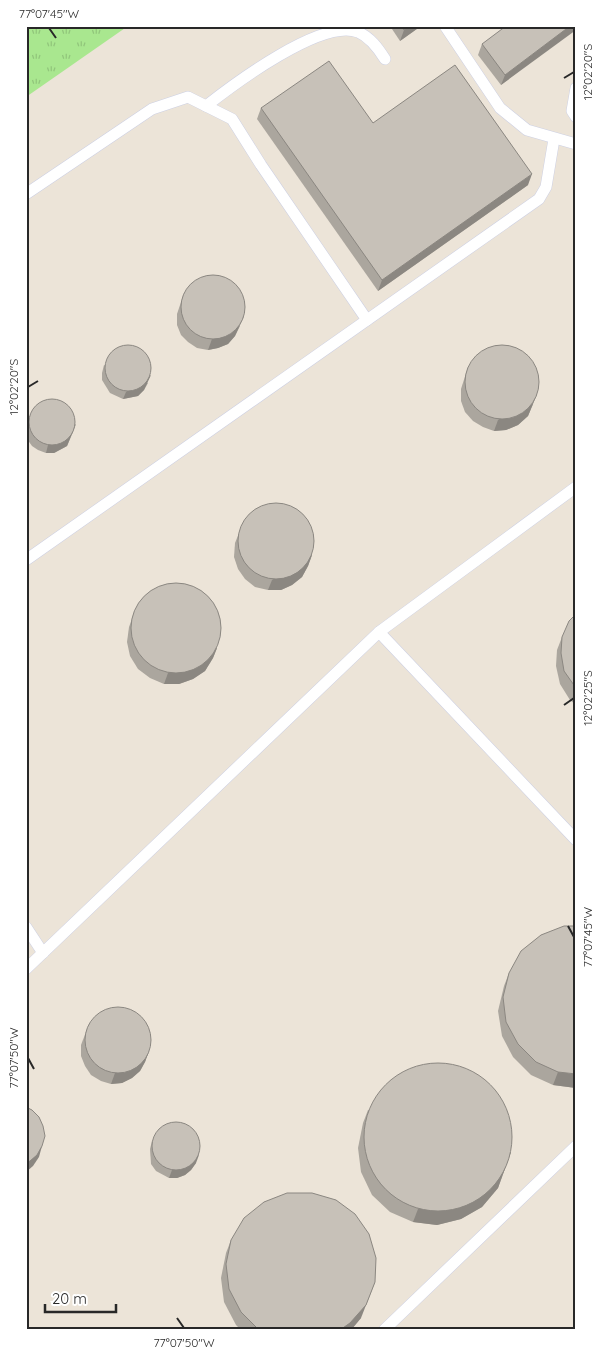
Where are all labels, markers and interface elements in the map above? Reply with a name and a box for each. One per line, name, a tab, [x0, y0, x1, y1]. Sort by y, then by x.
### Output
text: 77°07'45"W	[19, 6, 80, 21]
text: 12°02'20"S	[580, 44, 595, 100]
text: 12°02'20"S	[6, 359, 21, 415]
text: 12°02'25"S	[580, 670, 595, 726]
text: 77°07'45"W	[580, 906, 595, 967]
text: 77°07'50"W	[6, 1027, 21, 1089]
scale bar	[45, 1281, 116, 1313]
text: 20 m	[52, 1289, 87, 1308]
text: 77°07'50"W	[153, 1335, 215, 1350]

